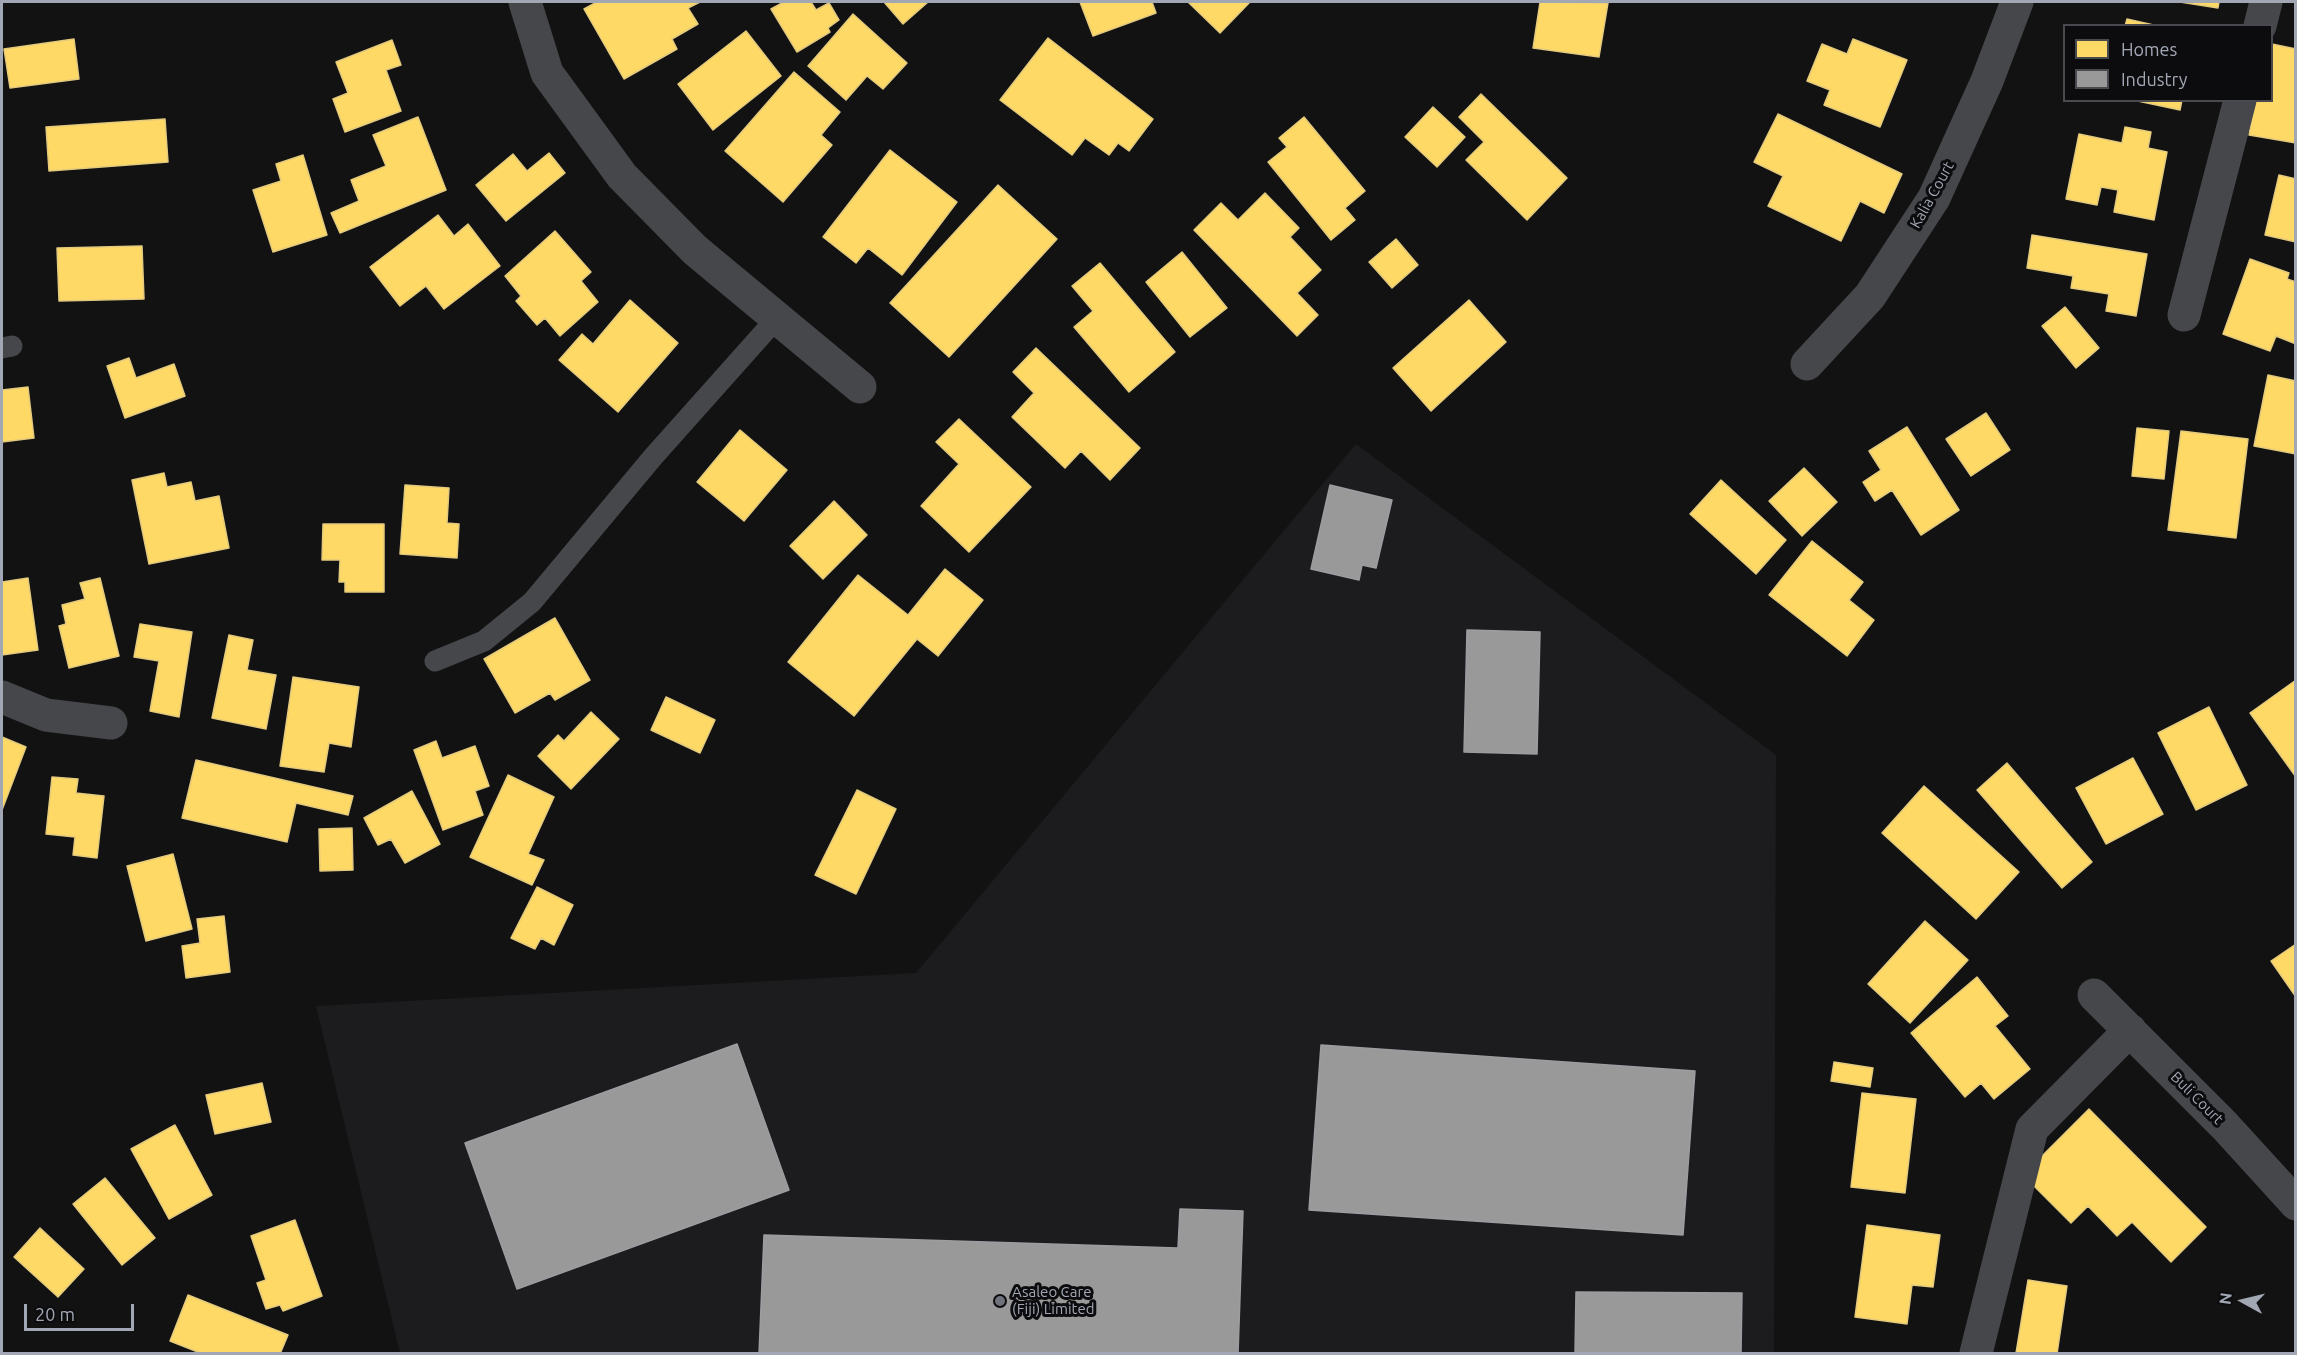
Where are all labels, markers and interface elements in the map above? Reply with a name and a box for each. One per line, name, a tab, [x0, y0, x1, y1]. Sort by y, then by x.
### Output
legend	[2063, 24, 2273, 102]
text: Homes	[2121, 39, 2177, 59]
text: Industry	[2121, 69, 2187, 89]
street label: Kalia Court	[1906, 158, 1958, 232]
street label: Buli Court	[2167, 1068, 2227, 1128]
north arrow	[2213, 1271, 2273, 1331]
place label: Asaleo Care (Fiji) Limited	[1012, 1283, 1095, 1318]
text: N	[2215, 1291, 2235, 1306]
scale bar	[27, 1292, 136, 1330]
marker: Asaleo Care (Fiji) Limited	[993, 1294, 1007, 1308]
text: 20 m	[35, 1304, 75, 1324]

